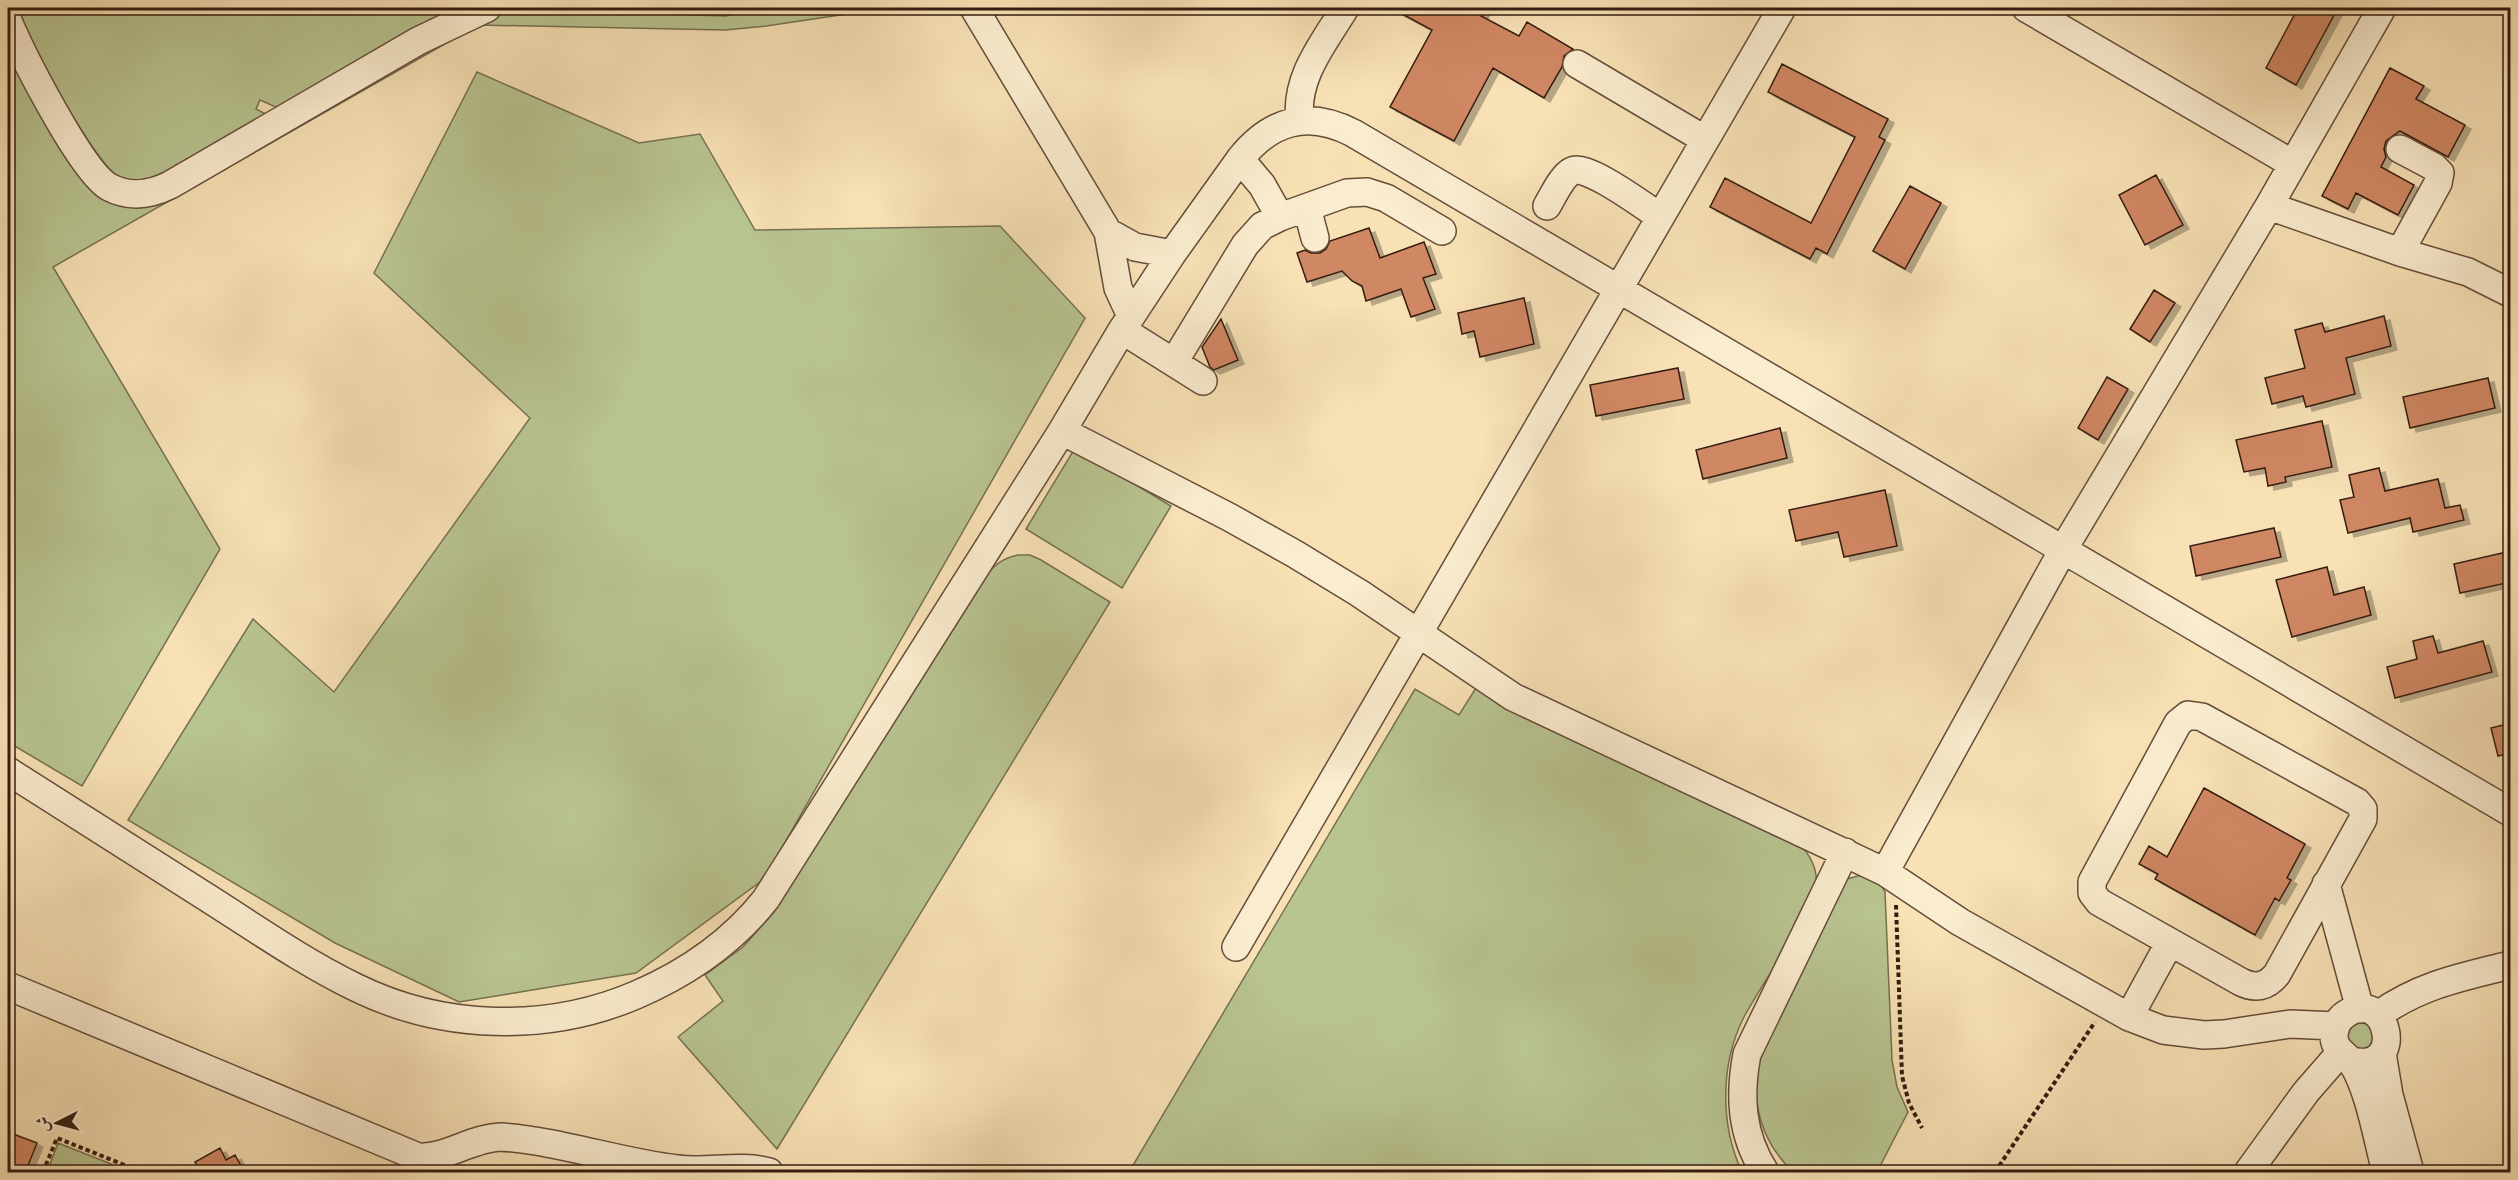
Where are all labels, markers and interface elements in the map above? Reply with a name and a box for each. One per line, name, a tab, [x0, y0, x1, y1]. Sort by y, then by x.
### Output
north arrow	[27, 1093, 87, 1153]
text: ش	[31, 1116, 53, 1134]

